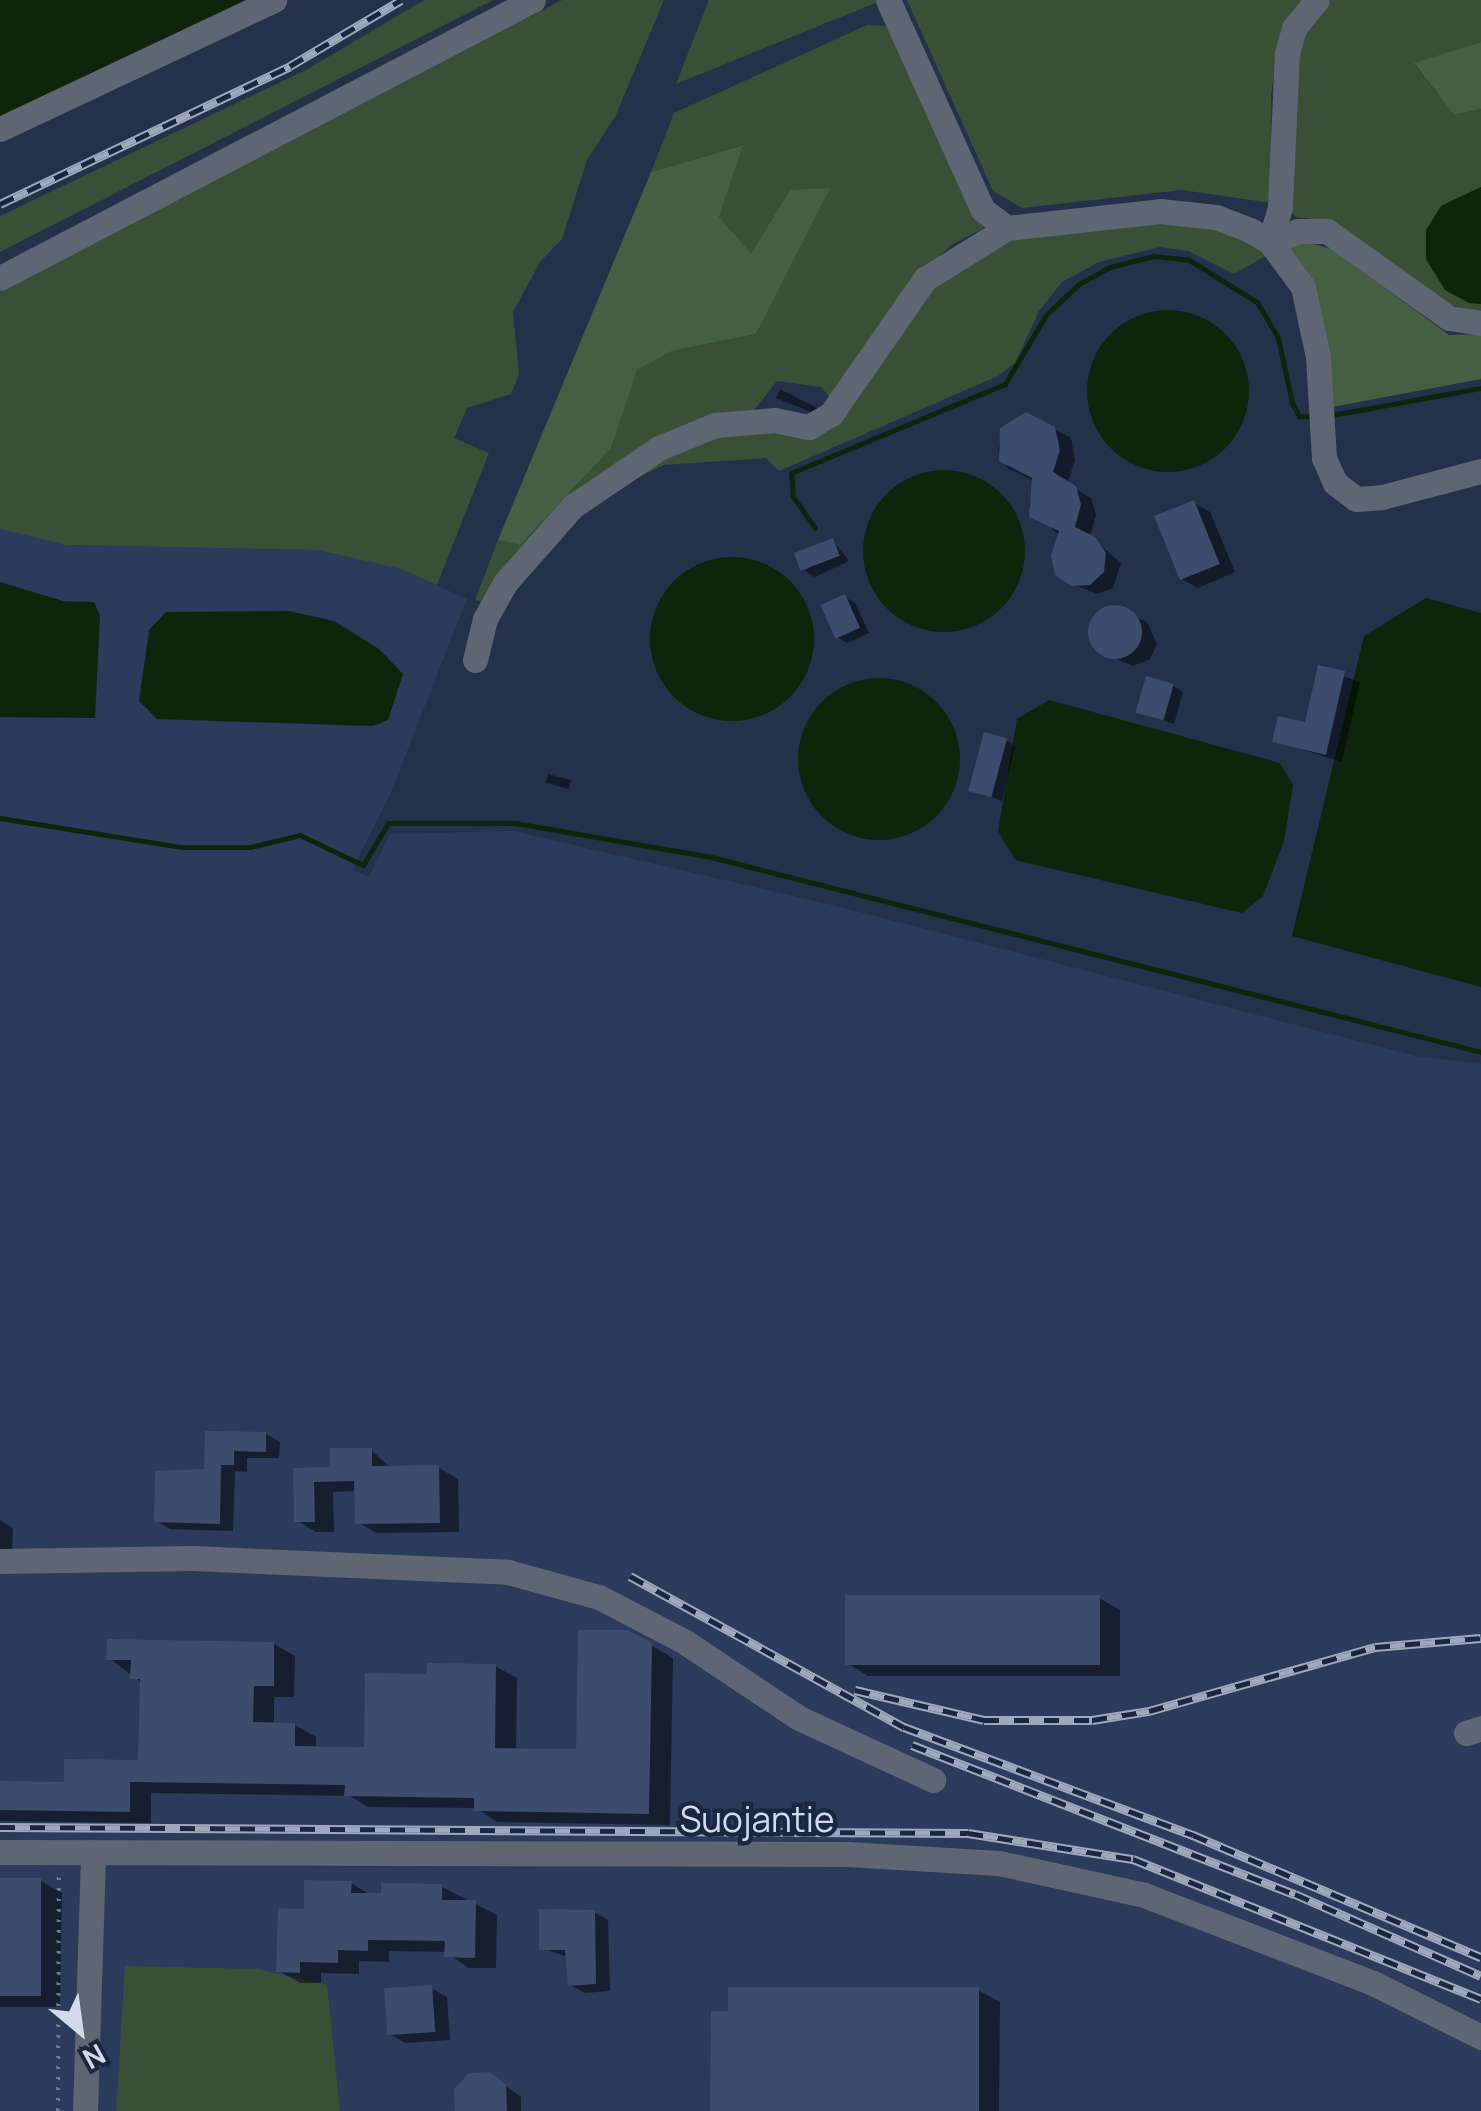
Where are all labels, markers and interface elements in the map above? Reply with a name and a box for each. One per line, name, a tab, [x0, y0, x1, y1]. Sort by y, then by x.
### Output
street label: Suojantie	[680, 1798, 834, 1840]
north arrow	[30, 1981, 130, 2081]
text: N	[77, 2036, 113, 2079]

